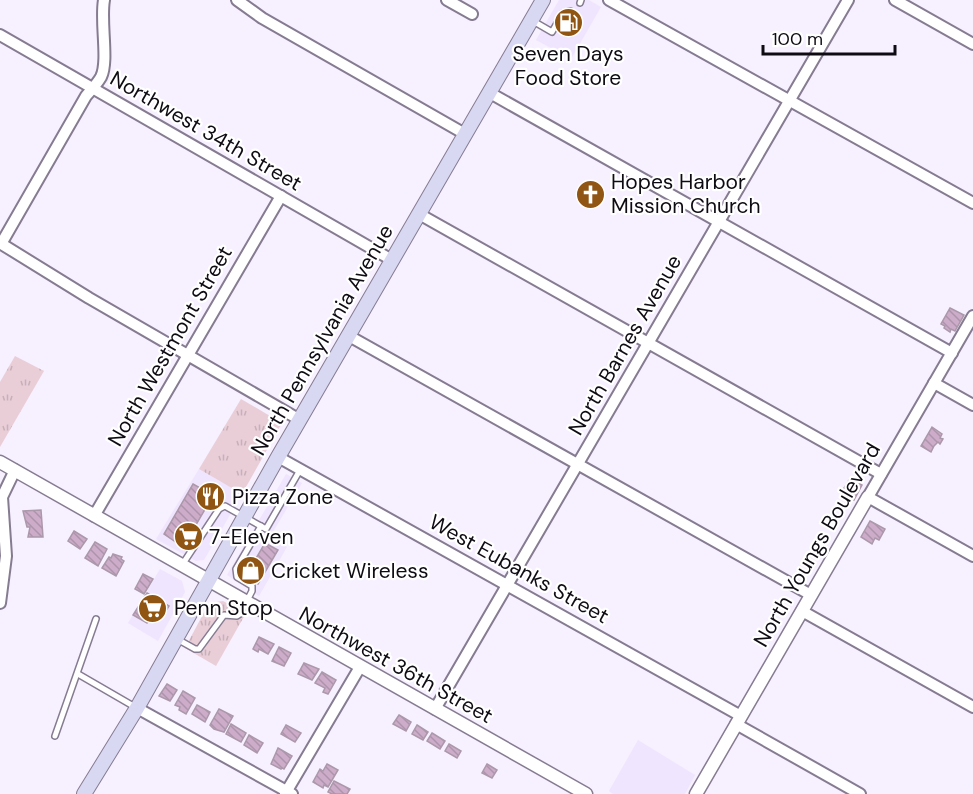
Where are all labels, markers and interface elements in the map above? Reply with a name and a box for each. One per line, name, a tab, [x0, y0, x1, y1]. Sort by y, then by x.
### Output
fuel station icon: Seven Days Food Store	[552, 7, 584, 39]
scale bar	[763, 18, 895, 56]
text: 100 m	[772, 27, 823, 51]
place label: Seven Days Food Store	[513, 40, 623, 92]
street label: Northwest 34th Street	[105, 65, 307, 197]
place label: Hopes Harbor Mission Church	[611, 168, 761, 220]
church icon: Hopes Harbor Mission Church	[574, 178, 606, 210]
street label: North Pennsylvania Avenue	[244, 219, 400, 461]
street label: North Westmont Street	[101, 241, 239, 451]
street label: North Barnes Avenue	[562, 250, 688, 440]
street label: North Youngs Boulevard	[747, 438, 887, 652]
restaurant icon: Pizza Zone	[195, 481, 227, 513]
place label: Pizza Zone	[232, 483, 333, 511]
street label: West Eubanks Street	[424, 508, 614, 630]
supermarket icon: 7-Eleven	[172, 521, 204, 553]
place label: 7-Eleven	[209, 523, 293, 551]
shop icon: Cricket Wireless	[234, 555, 266, 587]
place label: Cricket Wireless	[271, 557, 428, 585]
supermarket icon: Penn Stop	[137, 592, 169, 624]
place label: Penn Stop	[174, 594, 273, 622]
street label: Northwest 36th Street	[294, 600, 498, 730]

